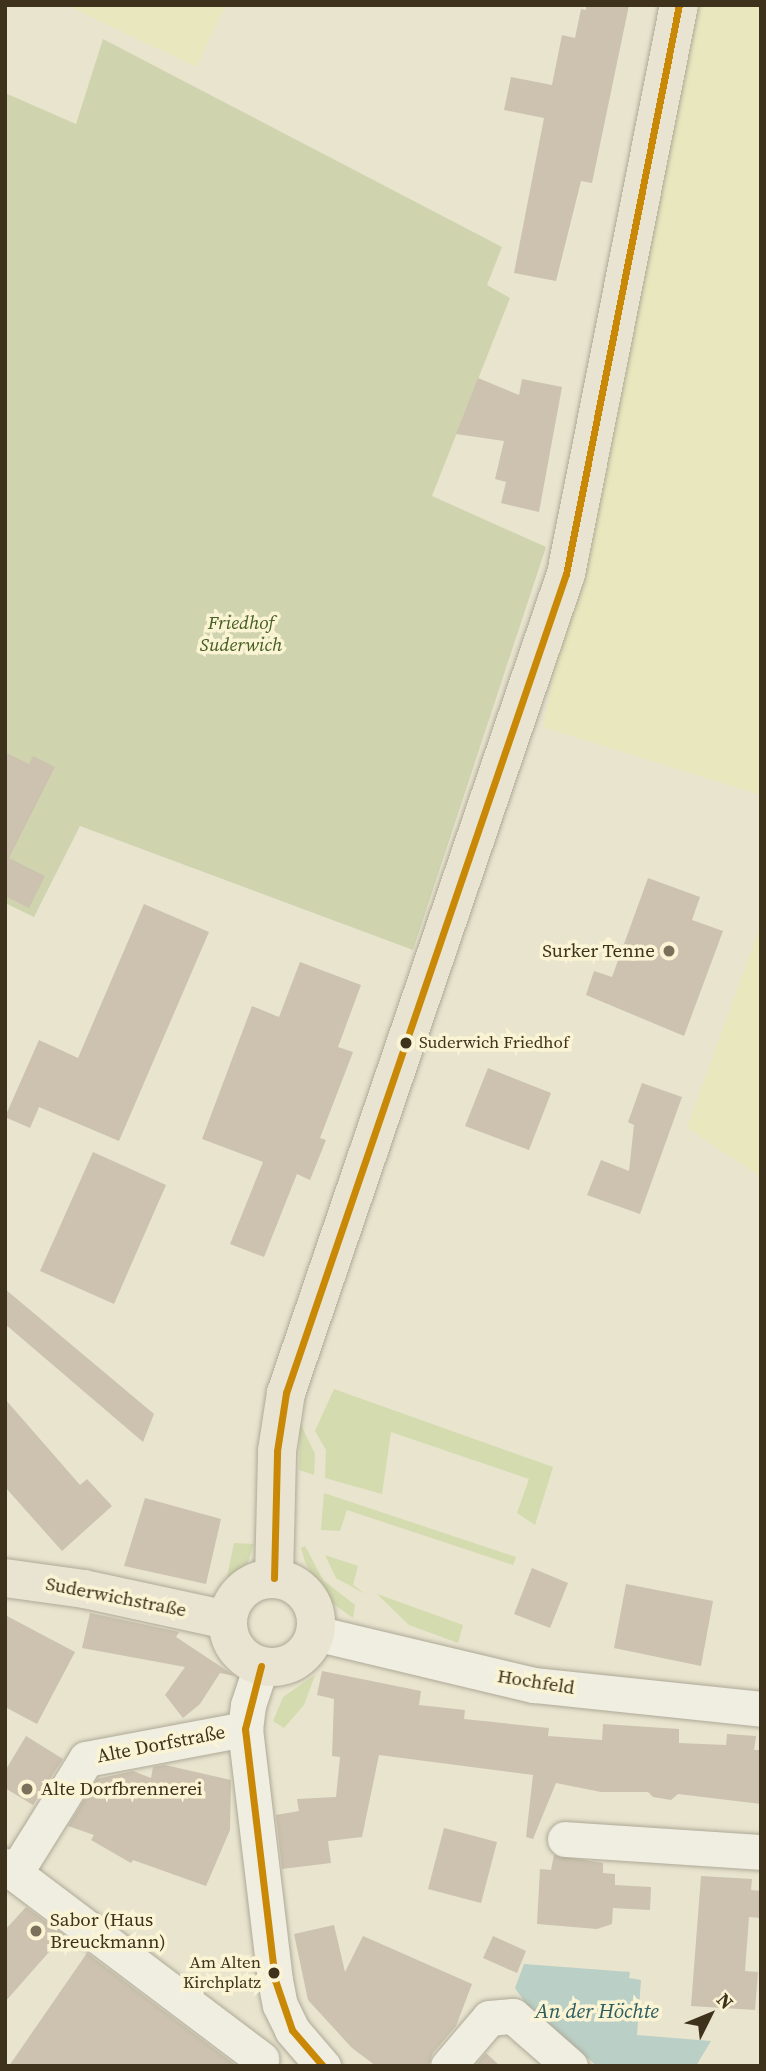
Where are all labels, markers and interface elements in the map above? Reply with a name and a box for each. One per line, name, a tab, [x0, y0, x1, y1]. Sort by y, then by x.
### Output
park label: Friedhof Suderwich	[200, 612, 282, 656]
place label: Surker Tenne	[542, 940, 655, 962]
marker: Surker Tenne	[661, 943, 677, 959]
place label: Suderwich Friedhof	[419, 1033, 569, 1053]
marker: Suderwich Friedhof	[399, 1036, 413, 1050]
street label: Suderwichstraße	[44, 1572, 188, 1622]
street label: Hochfeld	[496, 1665, 576, 1699]
street label: Alte Dorfstraße	[95, 1720, 227, 1768]
place label: Alte Dorfbrennerei	[41, 1778, 202, 1800]
marker: Alte Dorfbrennerei	[19, 1781, 35, 1797]
place label: Sabor (Haus Breuckmann)	[50, 1909, 166, 1953]
marker: Sabor (Haus Breuckmann)	[28, 1923, 44, 1939]
place label: Am Alten Kirchplatz	[183, 1953, 261, 1993]
marker: Am Alten Kirchplatz	[267, 1966, 281, 1980]
north arrow	[675, 1980, 745, 2050]
text: N	[711, 1987, 740, 2015]
water label: An der Höchte	[535, 1998, 659, 2024]

